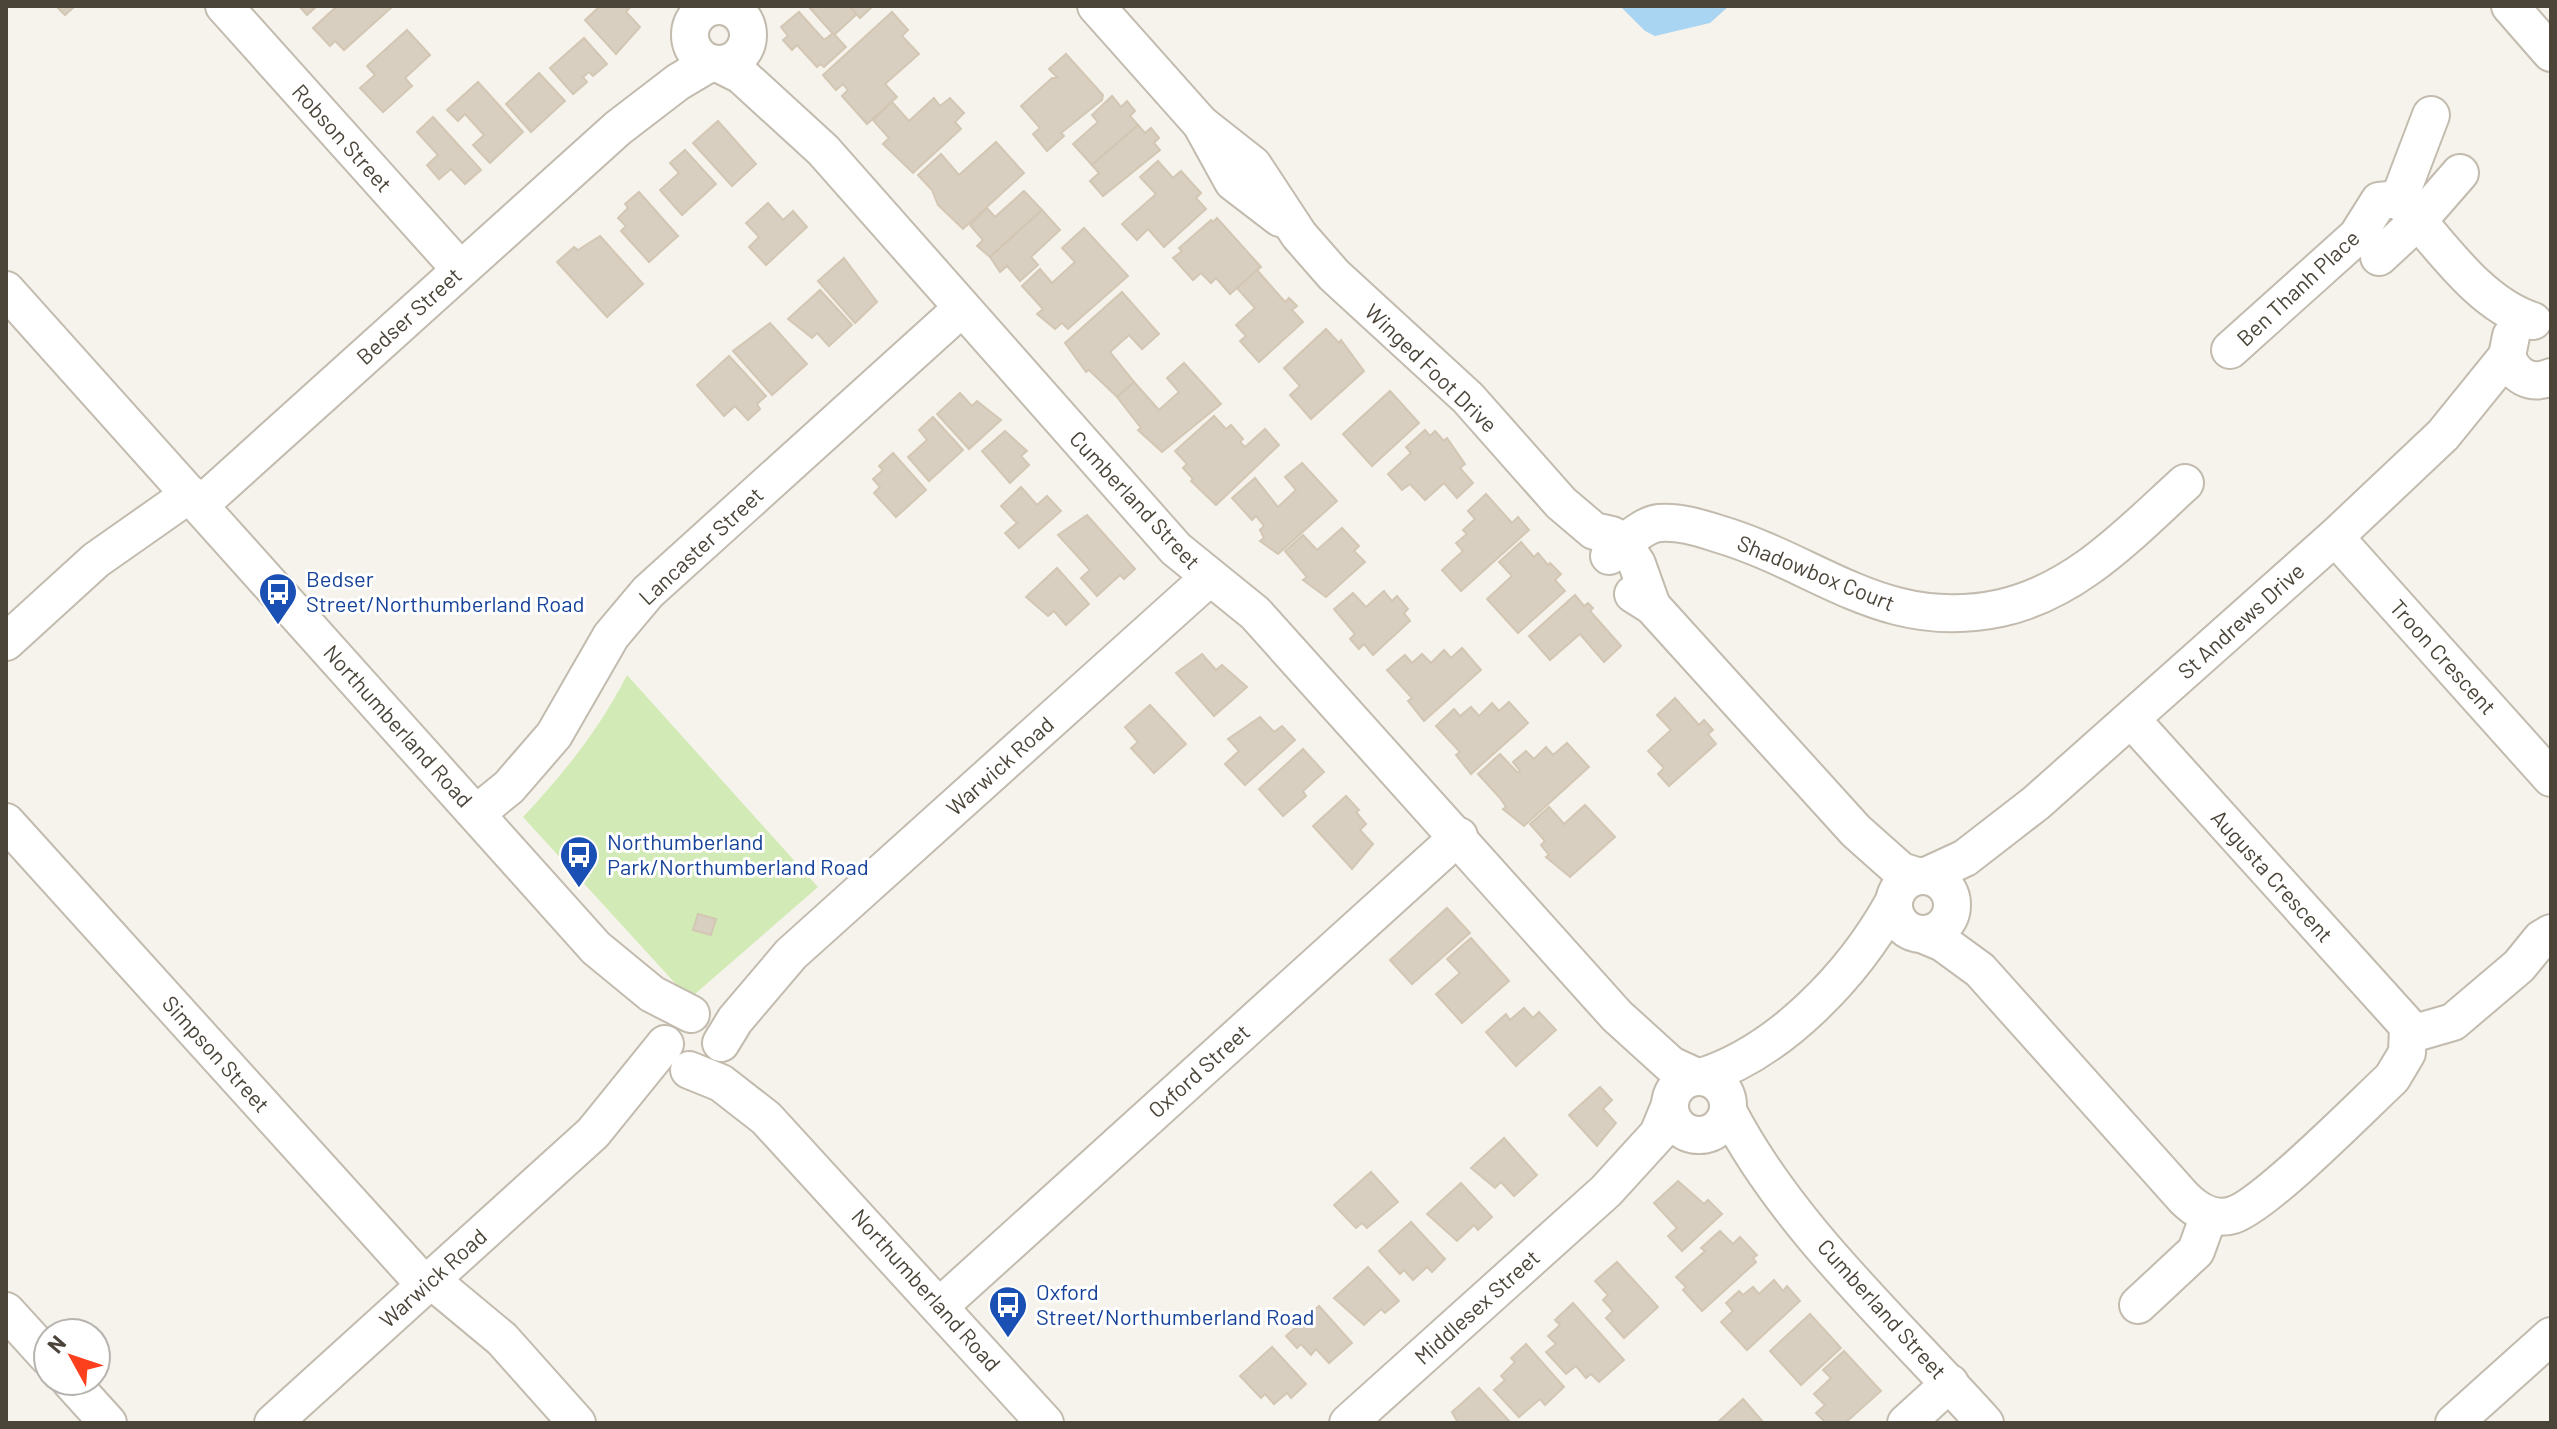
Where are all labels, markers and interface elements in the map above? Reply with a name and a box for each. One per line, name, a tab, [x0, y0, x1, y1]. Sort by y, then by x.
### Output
street label: Robson Street	[287, 78, 398, 197]
street label: Ben Thanh Place	[2231, 224, 2364, 351]
street label: Bedser Street	[350, 261, 466, 369]
street label: Winged Foot Drive	[1360, 298, 1503, 437]
street label: Cumberland Street	[1065, 425, 1206, 574]
street label: Lancaster Street	[633, 481, 768, 610]
street label: Shadowbox Court	[1734, 529, 1899, 615]
street label: St Andrews Drive	[2172, 557, 2309, 684]
place label: Bedser Street/Northumberland Road	[306, 565, 585, 616]
bus stop icon: Bedser Street/Northumberland Road	[257, 571, 299, 626]
street label: Troon Crescent	[2385, 593, 2502, 719]
street label: Northumberland Road	[319, 639, 479, 812]
street label: Warwick Road	[940, 710, 1058, 820]
street label: Augusta Crescent	[2206, 804, 2339, 947]
place label: Northumberland Park/Northumberland Road	[607, 828, 869, 879]
bus stop icon: Northumberland Park/Northumberland Road	[558, 834, 600, 889]
street label: Simpson Street	[158, 990, 276, 1117]
street label: Oxford Street	[1142, 1018, 1254, 1123]
street label: Northumberland Road	[847, 1203, 1007, 1376]
street label: Warwick Road	[373, 1222, 491, 1332]
street label: Cumberland Street	[1813, 1233, 1952, 1384]
street label: Middlesex Street	[1409, 1243, 1544, 1369]
place label: Oxford Street/Northumberland Road	[1036, 1278, 1315, 1329]
bus stop icon: Oxford Street/Northumberland Road	[987, 1284, 1029, 1339]
north arrow	[32, 1317, 112, 1397]
text: N	[41, 1330, 71, 1357]

